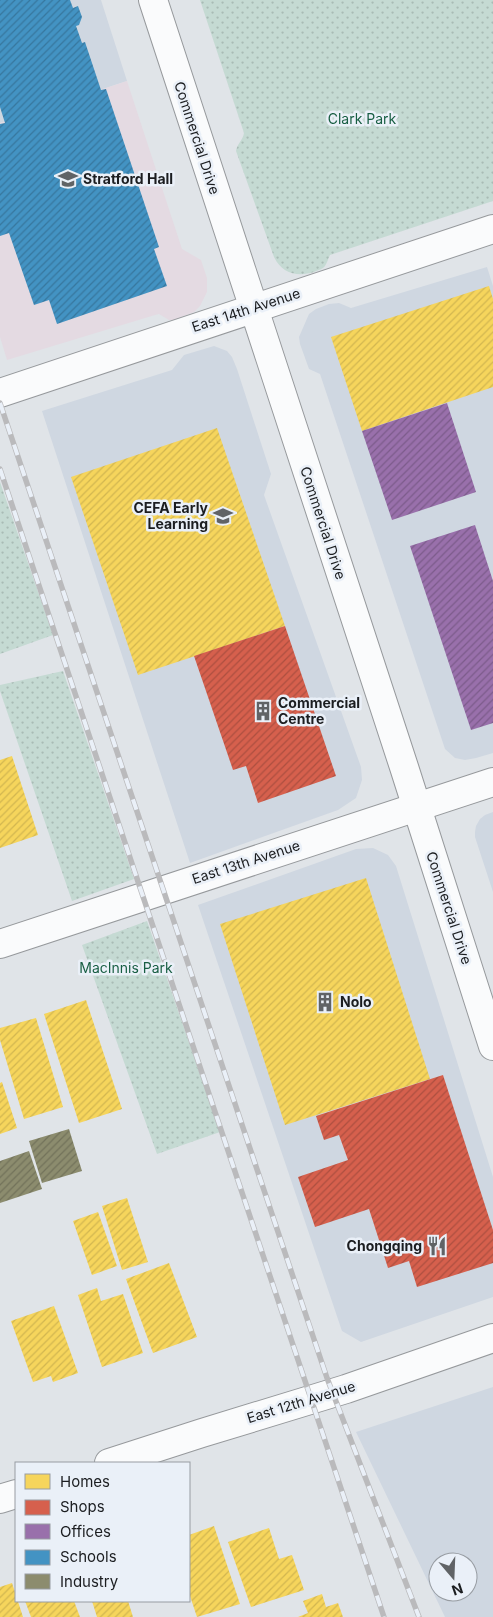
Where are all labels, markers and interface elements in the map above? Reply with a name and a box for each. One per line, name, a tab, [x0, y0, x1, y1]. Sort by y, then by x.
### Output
street label: Commercial Drive	[171, 79, 224, 196]
park label: Clark Park	[328, 110, 397, 127]
school or university icon: Stratford Hall	[57, 168, 79, 190]
place label: Stratford Hall	[83, 170, 173, 187]
street label: East 14th Avenue	[190, 284, 302, 335]
street label: Commercial Drive	[297, 464, 350, 581]
place label: CEFA Early Learning	[134, 499, 209, 532]
school or university icon: CEFA Early Learning	[212, 505, 234, 527]
place label: Commercial Centre	[278, 694, 360, 727]
building icon: Commercial Centre	[252, 700, 274, 722]
street label: East 13th Avenue	[190, 836, 302, 887]
street label: Commercial Drive	[423, 849, 476, 966]
park label: MacInnis Park	[79, 959, 173, 976]
building icon: Nolo	[314, 991, 336, 1013]
place label: Nolo	[340, 993, 372, 1010]
restaurant icon: Chongqing	[426, 1235, 448, 1257]
place label: Chongqing	[347, 1237, 422, 1254]
street label: East 12th Avenue	[245, 1377, 357, 1426]
legend	[15, 1462, 190, 1602]
text: Homes	[60, 1472, 110, 1491]
text: Shops	[60, 1497, 105, 1516]
text: Offices	[60, 1522, 111, 1541]
text: Schools	[60, 1547, 117, 1566]
north arrow	[428, 1552, 478, 1602]
text: Industry	[60, 1572, 119, 1591]
text: N	[450, 1580, 465, 1600]

